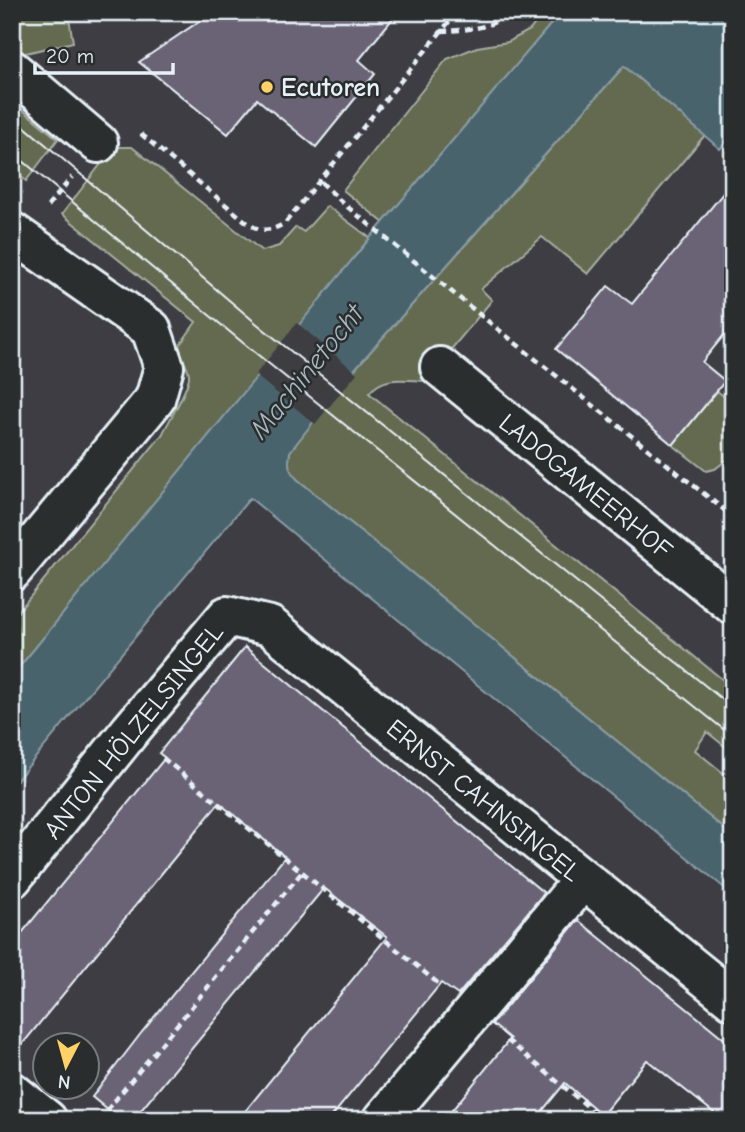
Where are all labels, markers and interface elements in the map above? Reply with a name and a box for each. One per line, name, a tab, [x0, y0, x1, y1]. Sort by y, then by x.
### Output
scale bar	[35, 32, 173, 76]
text: 20 m	[46, 44, 94, 68]
place label: Ecutoren	[281, 73, 380, 103]
marker: Ecutoren	[259, 79, 275, 95]
water label: Machinetocht	[242, 297, 372, 446]
street label: LADOGAMEERHOF	[493, 408, 678, 566]
street label: ANTON HÖLZELSINGEL	[38, 618, 230, 845]
street label: ERNST CAHNSINGEL	[380, 713, 586, 888]
north arrow	[32, 1030, 102, 1100]
text: N	[57, 1070, 72, 1093]

